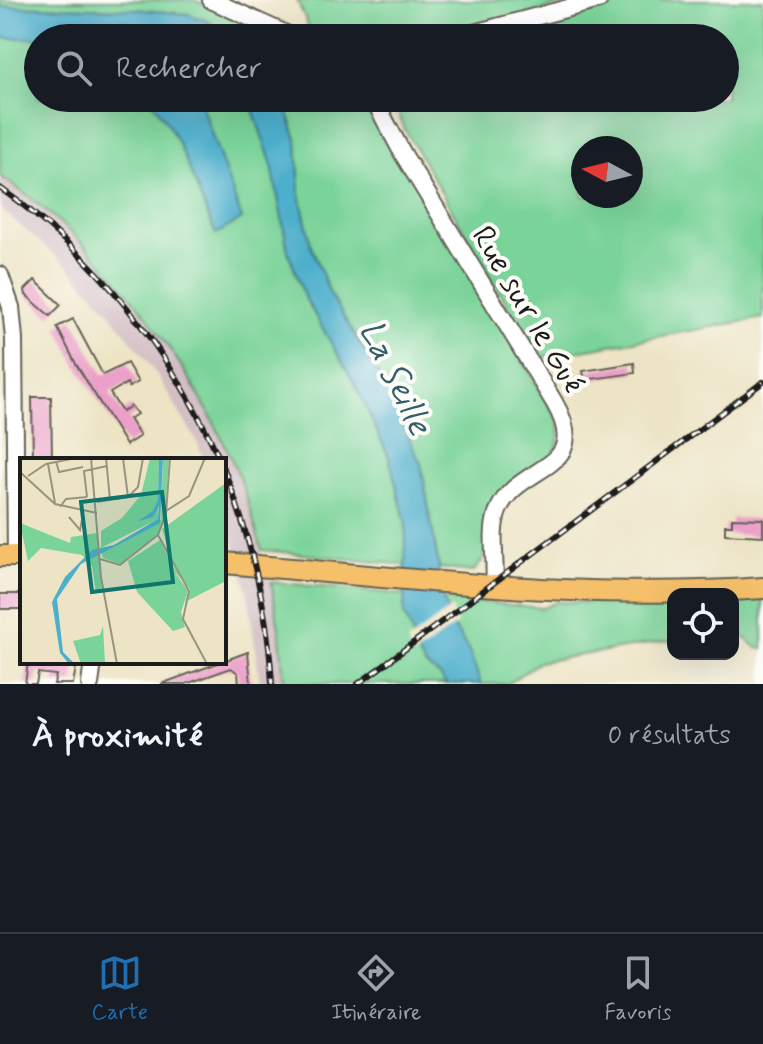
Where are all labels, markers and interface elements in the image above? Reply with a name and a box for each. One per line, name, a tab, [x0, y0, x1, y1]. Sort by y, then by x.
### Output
search box	[24, 24, 739, 112]
icon: search	[52, 46, 96, 90]
text: Rechercher	[116, 49, 262, 88]
north arrow	[571, 136, 643, 208]
street label: Rue sur le Gué	[461, 219, 594, 401]
water label: La Seille	[348, 313, 442, 444]
inset map	[20, 458, 226, 664]
map controls	[667, 588, 739, 660]
button: locate	[667, 588, 739, 660]
text: À proximité	[32, 714, 203, 759]
text: 0 résultats	[608, 719, 731, 753]
tab: Carte	[92, 951, 148, 1027]
tab: Itinéraire	[331, 951, 421, 1027]
tab: Favoris	[605, 951, 671, 1027]

